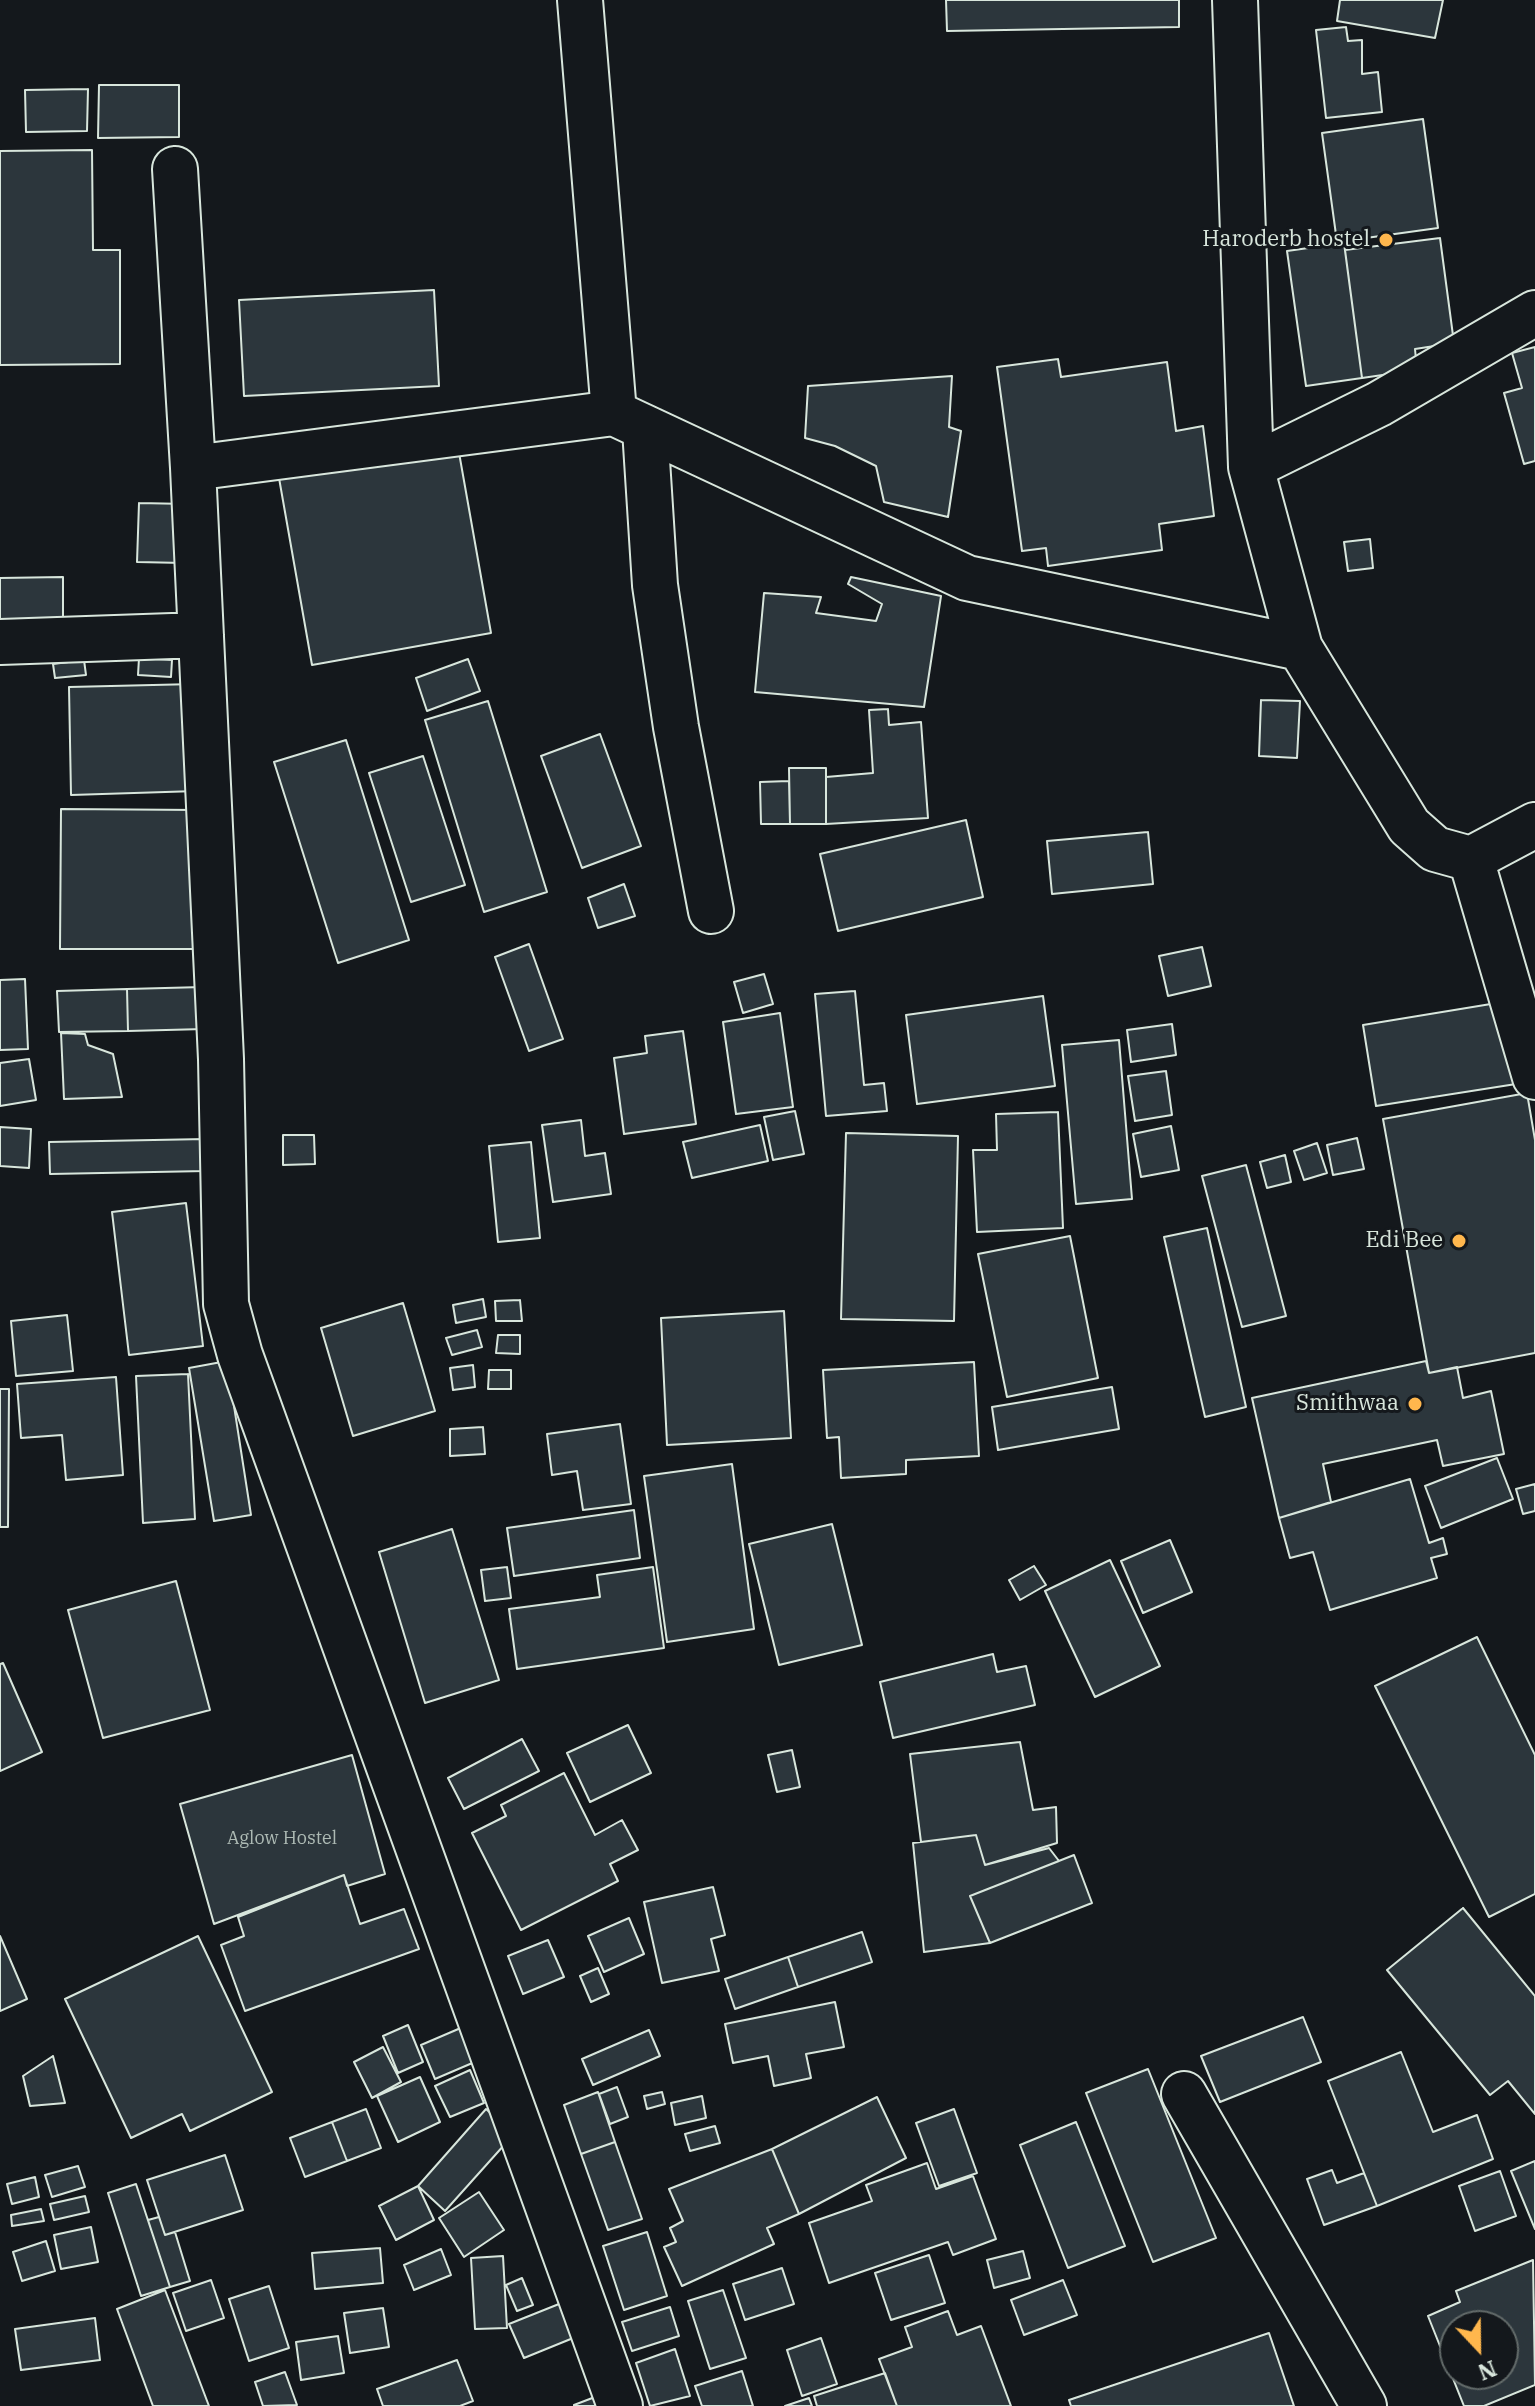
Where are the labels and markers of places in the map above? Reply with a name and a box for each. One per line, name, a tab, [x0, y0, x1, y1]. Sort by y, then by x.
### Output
place label: Haroderb hostel	[1202, 227, 1370, 253]
marker: Haroderb hostel	[1377, 231, 1395, 249]
place label: Edi Bee	[1365, 1228, 1443, 1254]
marker: Edi Bee	[1450, 1232, 1468, 1250]
place label: Smithwaa	[1296, 1391, 1399, 1417]
marker: Smithwaa	[1406, 1395, 1424, 1413]

